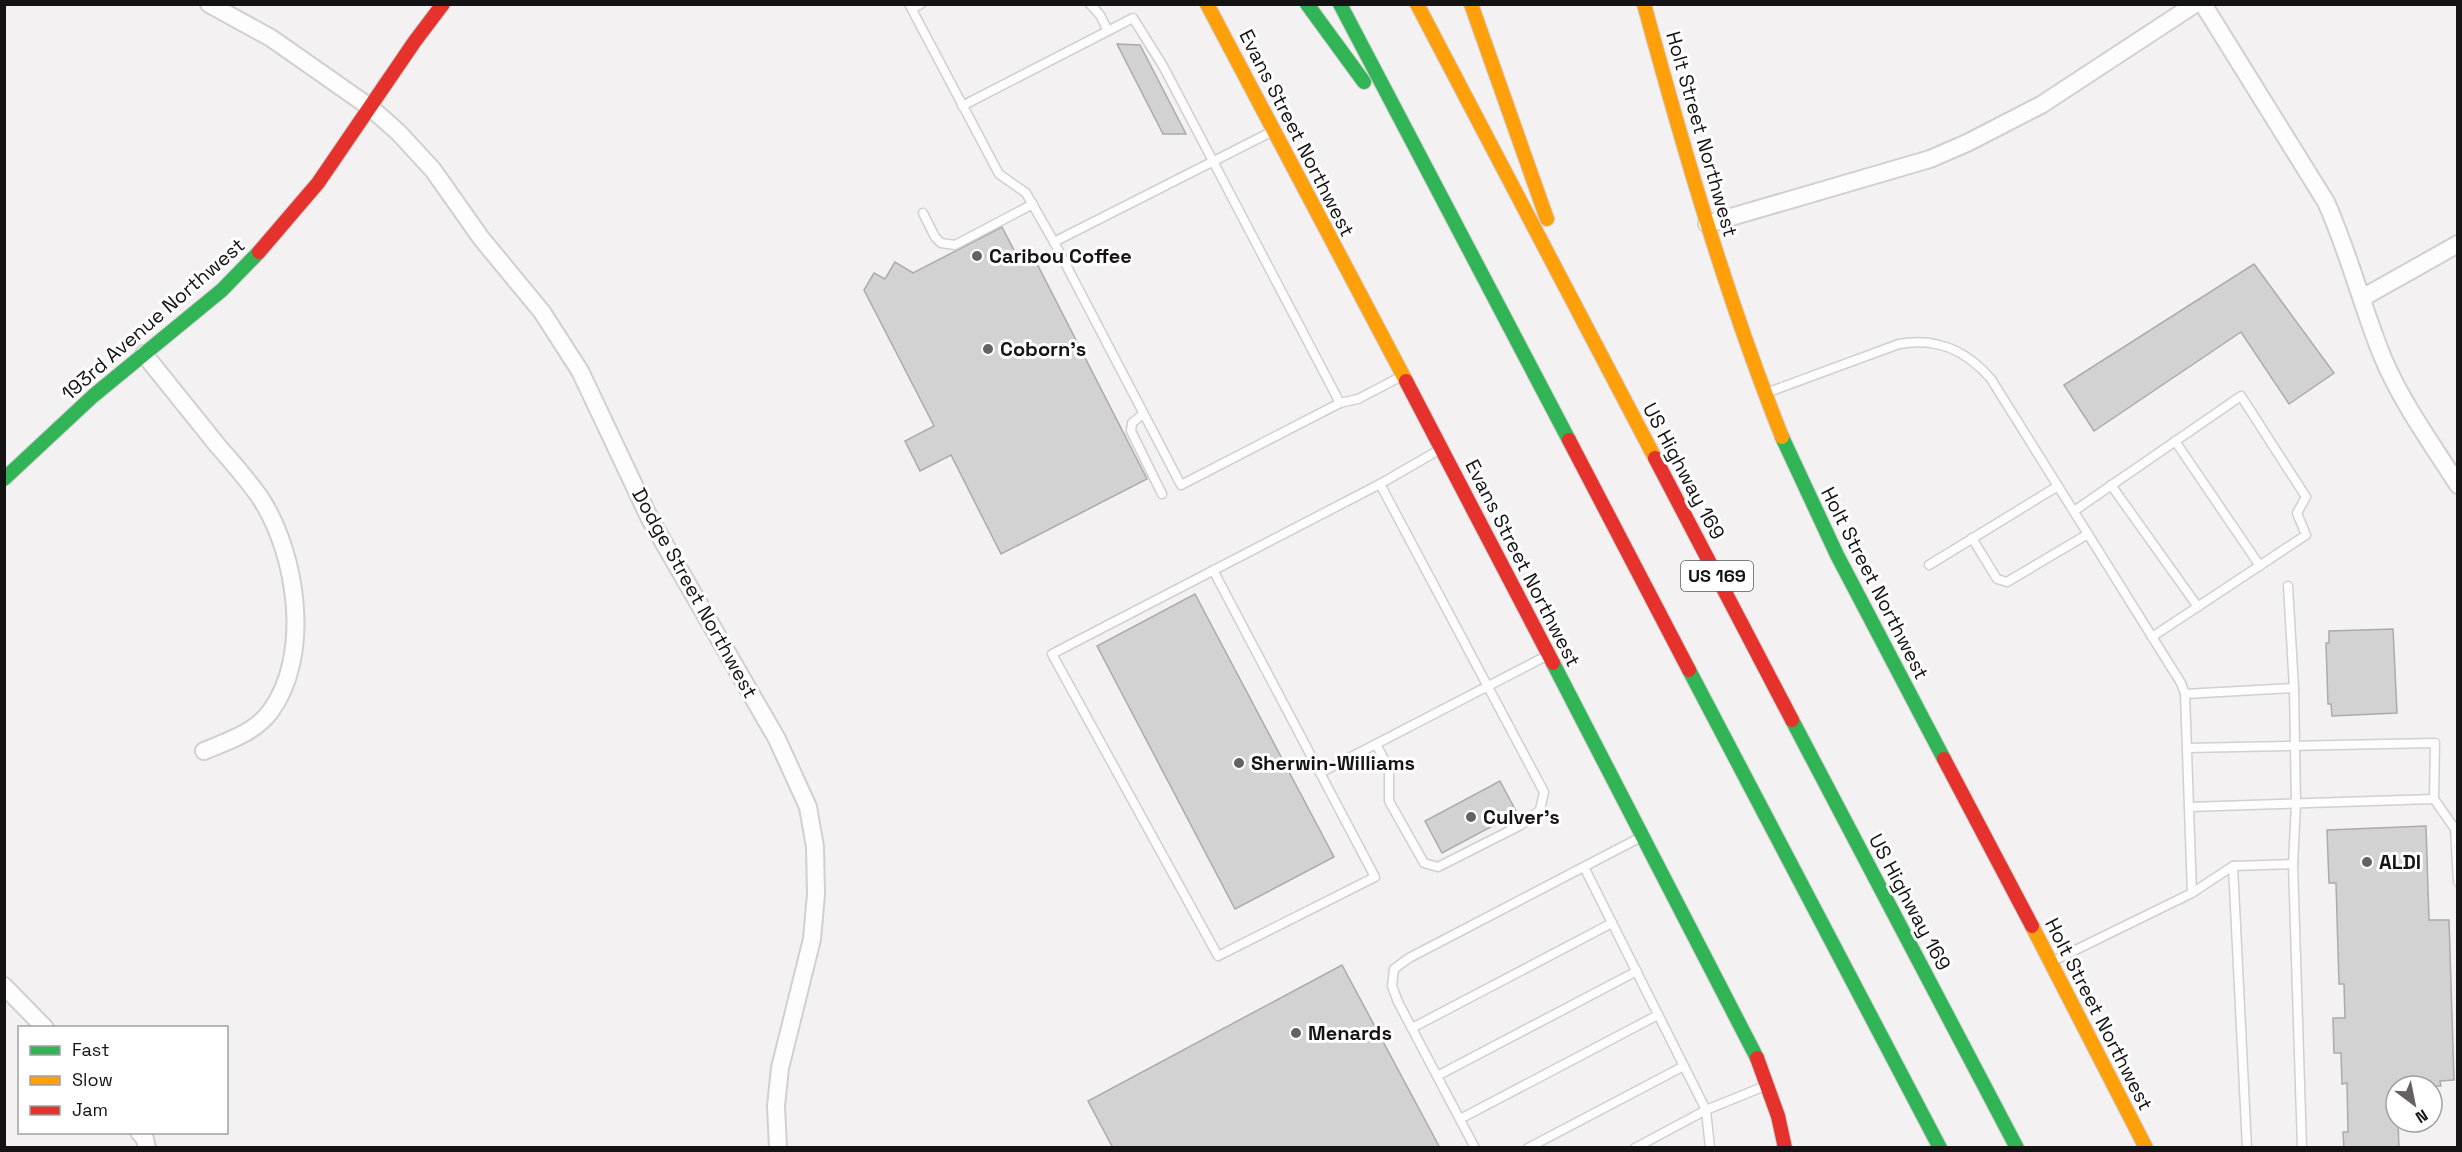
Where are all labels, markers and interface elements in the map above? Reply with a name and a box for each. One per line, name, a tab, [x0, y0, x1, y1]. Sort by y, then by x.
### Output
street label: Evans Street Northwest	[1233, 25, 1361, 241]
street label: Holt Street Northwest	[1660, 28, 1744, 240]
street label: 193rd Avenue Northwest	[56, 232, 250, 406]
place label: Caribou Coffee	[989, 243, 1132, 269]
marker: Caribou Coffee	[970, 249, 984, 263]
place label: Coborn's	[1000, 336, 1086, 362]
marker: Coborn's	[981, 342, 995, 356]
street label: US Highway 169	[1637, 398, 1731, 544]
street label: Evans Street Northwest	[1459, 455, 1587, 671]
street label: Holt Street Northwest	[1815, 482, 1935, 684]
street label: Dodge Street Northwest	[626, 483, 764, 703]
road number: US 169	[1681, 561, 1753, 591]
place label: Sherwin-Williams	[1251, 750, 1415, 776]
marker: Sherwin-Williams	[1232, 756, 1246, 770]
place label: Culver's	[1483, 804, 1560, 830]
marker: Culver's	[1464, 810, 1478, 824]
street label: US Highway 169	[1863, 829, 1957, 975]
place label: ALDI	[2379, 849, 2421, 875]
marker: ALDI	[2360, 855, 2374, 869]
street label: Holt Street Northwest	[2039, 913, 2159, 1115]
place label: Menards	[1308, 1020, 1392, 1046]
legend	[18, 1026, 228, 1134]
marker: Menards	[1289, 1026, 1303, 1040]
text: Fast	[72, 1038, 109, 1061]
text: Slow	[72, 1068, 113, 1091]
north arrow	[2384, 1074, 2444, 1134]
text: Jam	[72, 1098, 108, 1121]
text: N	[2412, 1105, 2432, 1128]

